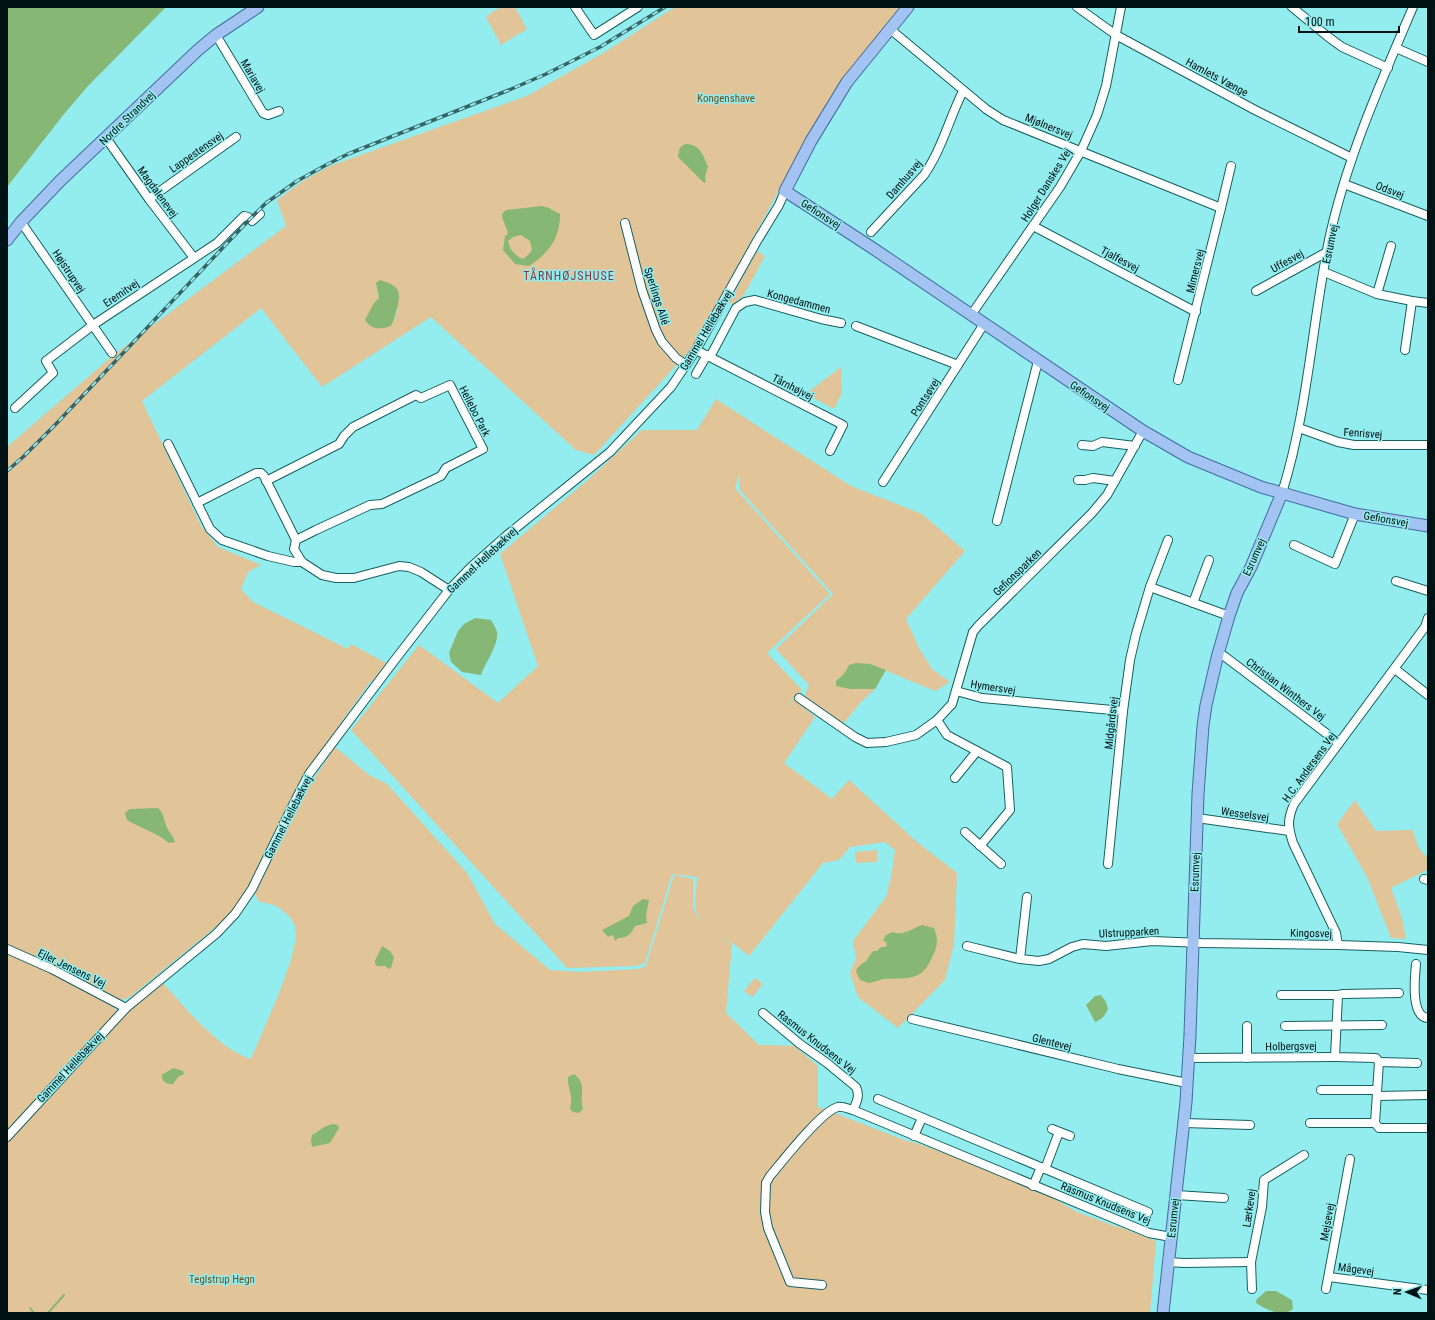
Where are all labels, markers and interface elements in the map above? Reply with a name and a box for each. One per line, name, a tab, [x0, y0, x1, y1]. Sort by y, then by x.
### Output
scale bar	[1299, 8, 1399, 34]
text: 100 m	[1305, 15, 1335, 29]
street label: Hamlets Vænge	[1183, 56, 1250, 99]
street label: Mariavej	[238, 57, 267, 95]
street label: Nordre Strandvej	[97, 89, 158, 148]
park label: Kongenshave	[697, 92, 755, 105]
street label: Mjølnersvej	[1023, 111, 1074, 142]
street label: Lappestensvej	[167, 129, 226, 176]
street label: Holger Danskes Vej	[1019, 146, 1074, 224]
street label: Damhusvej	[884, 157, 925, 202]
street label: Magdalenevej	[135, 164, 181, 220]
street label: Odsvej	[1374, 179, 1406, 202]
street label: Gefionsvej	[798, 197, 843, 232]
street label: Esrumvej	[1320, 223, 1341, 265]
street label: Tjalfesvej	[1098, 244, 1141, 275]
street label: Højstrupvej	[49, 247, 88, 295]
street label: Uffesvej	[1269, 247, 1306, 276]
street label: Mimersvej	[1184, 248, 1207, 294]
street label: Sperlings Allé	[641, 266, 672, 326]
district label: TÅRNHØJSHUSE	[523, 267, 615, 283]
street label: Eremitvej	[101, 277, 142, 310]
street label: Kongedammen	[766, 287, 832, 316]
street label: Gammel Hellebækvej	[677, 288, 736, 373]
street label: Tårnhøjvej	[770, 372, 816, 403]
street label: Pontsøvej	[908, 376, 943, 419]
street label: Gefionsvej	[1067, 378, 1112, 414]
street label: Hellebo Park	[456, 384, 493, 439]
street label: Fenrisvej	[1343, 426, 1383, 441]
street label: Gefionsvej	[1363, 509, 1409, 530]
street label: Gammel Hellebækvej	[444, 524, 520, 596]
street label: Esrumvej	[1240, 536, 1268, 578]
street label: Gefionsparken	[990, 546, 1044, 599]
street label: Christian Winthers Vej	[1244, 655, 1328, 723]
street label: Hymersvej	[969, 678, 1016, 697]
street label: Midgårdsvej	[1102, 696, 1121, 750]
street label: H.C. Andersens Vej	[1280, 730, 1339, 805]
street label: Gammel Hellebækvej	[262, 774, 315, 861]
street label: Wesselsvej	[1220, 805, 1270, 824]
street label: Esrumvej	[1188, 852, 1203, 892]
street label: Ulstrupparken	[1099, 924, 1160, 941]
street label: Kingosvej	[1290, 927, 1332, 940]
street label: Ejler Jensens Vej	[36, 946, 108, 990]
street label: Rasmus Knudsens Vej	[775, 1008, 858, 1077]
street label: Gammel Hellebækvej	[34, 1029, 106, 1105]
street label: Glentevej	[1031, 1031, 1073, 1054]
street label: Holbergsvej	[1265, 1040, 1317, 1053]
street label: Rasmus Knudsens Vej	[1059, 1179, 1153, 1227]
street label: Lærkevej	[1240, 1188, 1259, 1228]
street label: Esrumvej	[1165, 1198, 1182, 1238]
street label: Mejsevej	[1318, 1202, 1337, 1242]
street label: Mågevej	[1337, 1261, 1375, 1278]
north arrow	[1387, 1272, 1427, 1312]
park label: Teglstrup Hegn	[189, 1273, 255, 1286]
text: N	[1391, 1288, 1404, 1295]

